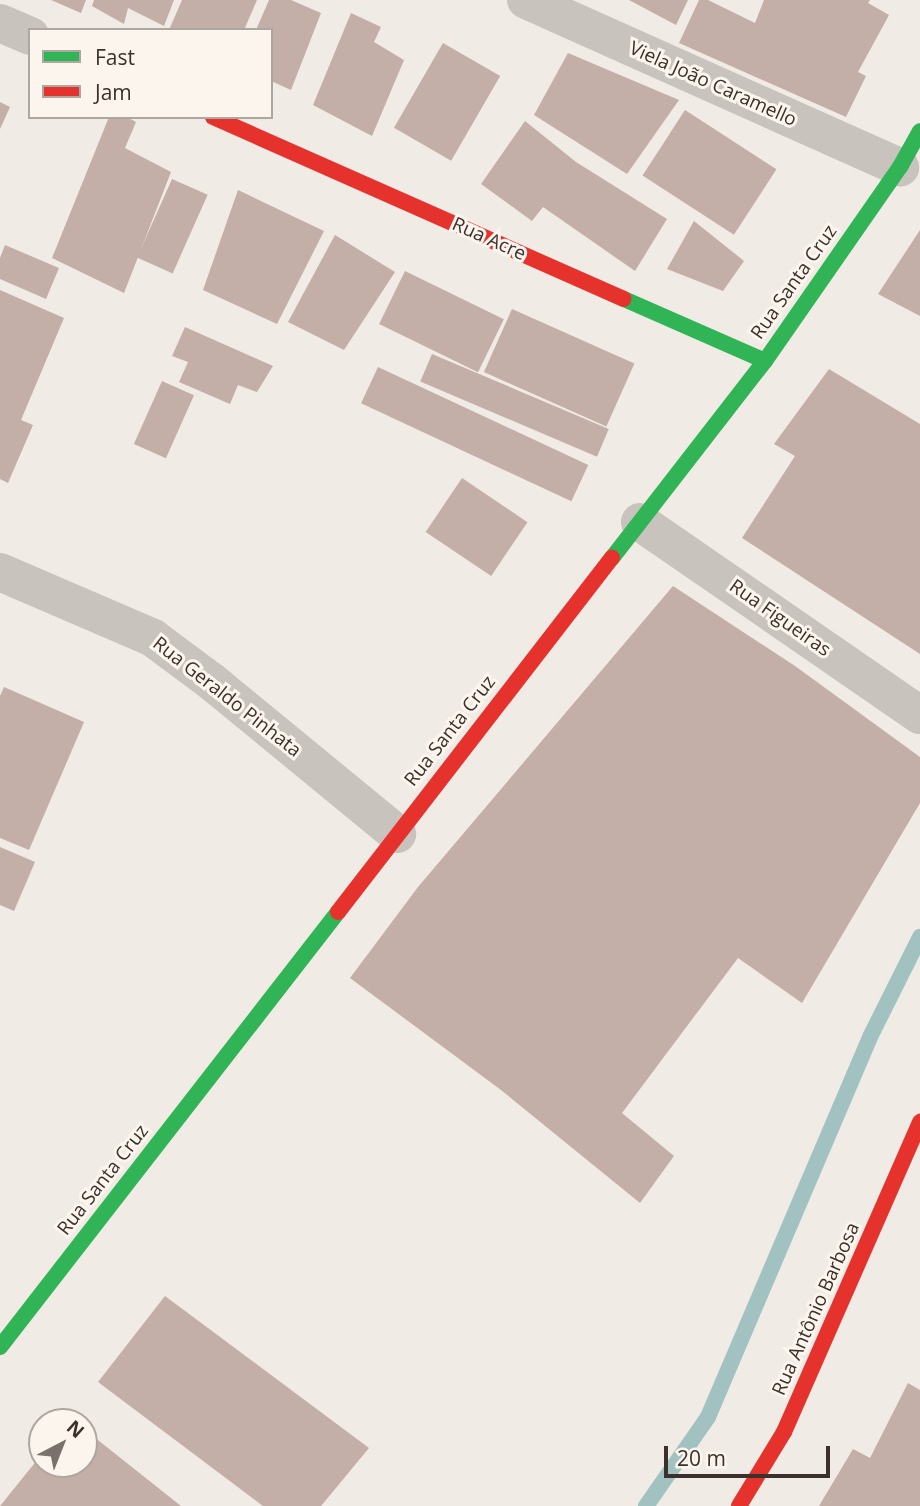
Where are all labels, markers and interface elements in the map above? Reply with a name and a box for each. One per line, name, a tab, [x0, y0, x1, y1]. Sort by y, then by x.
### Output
legend	[28, 28, 273, 119]
street label: Viela João Caramello	[626, 37, 800, 131]
text: Fast	[95, 43, 135, 71]
text: Jam	[95, 78, 132, 106]
street label: Rua Acre	[449, 213, 529, 265]
street label: Rua Santa Cruz	[746, 221, 842, 343]
street label: Rua Figueiras	[725, 575, 835, 661]
street label: Rua Geraldo Pinhata	[148, 632, 306, 762]
street label: Rua Santa Cruz	[400, 671, 500, 791]
street label: Rua Santa Cruz	[53, 1120, 153, 1240]
street label: Rua Antônio Barbosa	[768, 1219, 864, 1399]
north arrow	[28, 1408, 98, 1478]
text: N	[61, 1414, 90, 1444]
scale bar	[668, 1432, 834, 1476]
text: 20 m	[677, 1444, 726, 1472]

